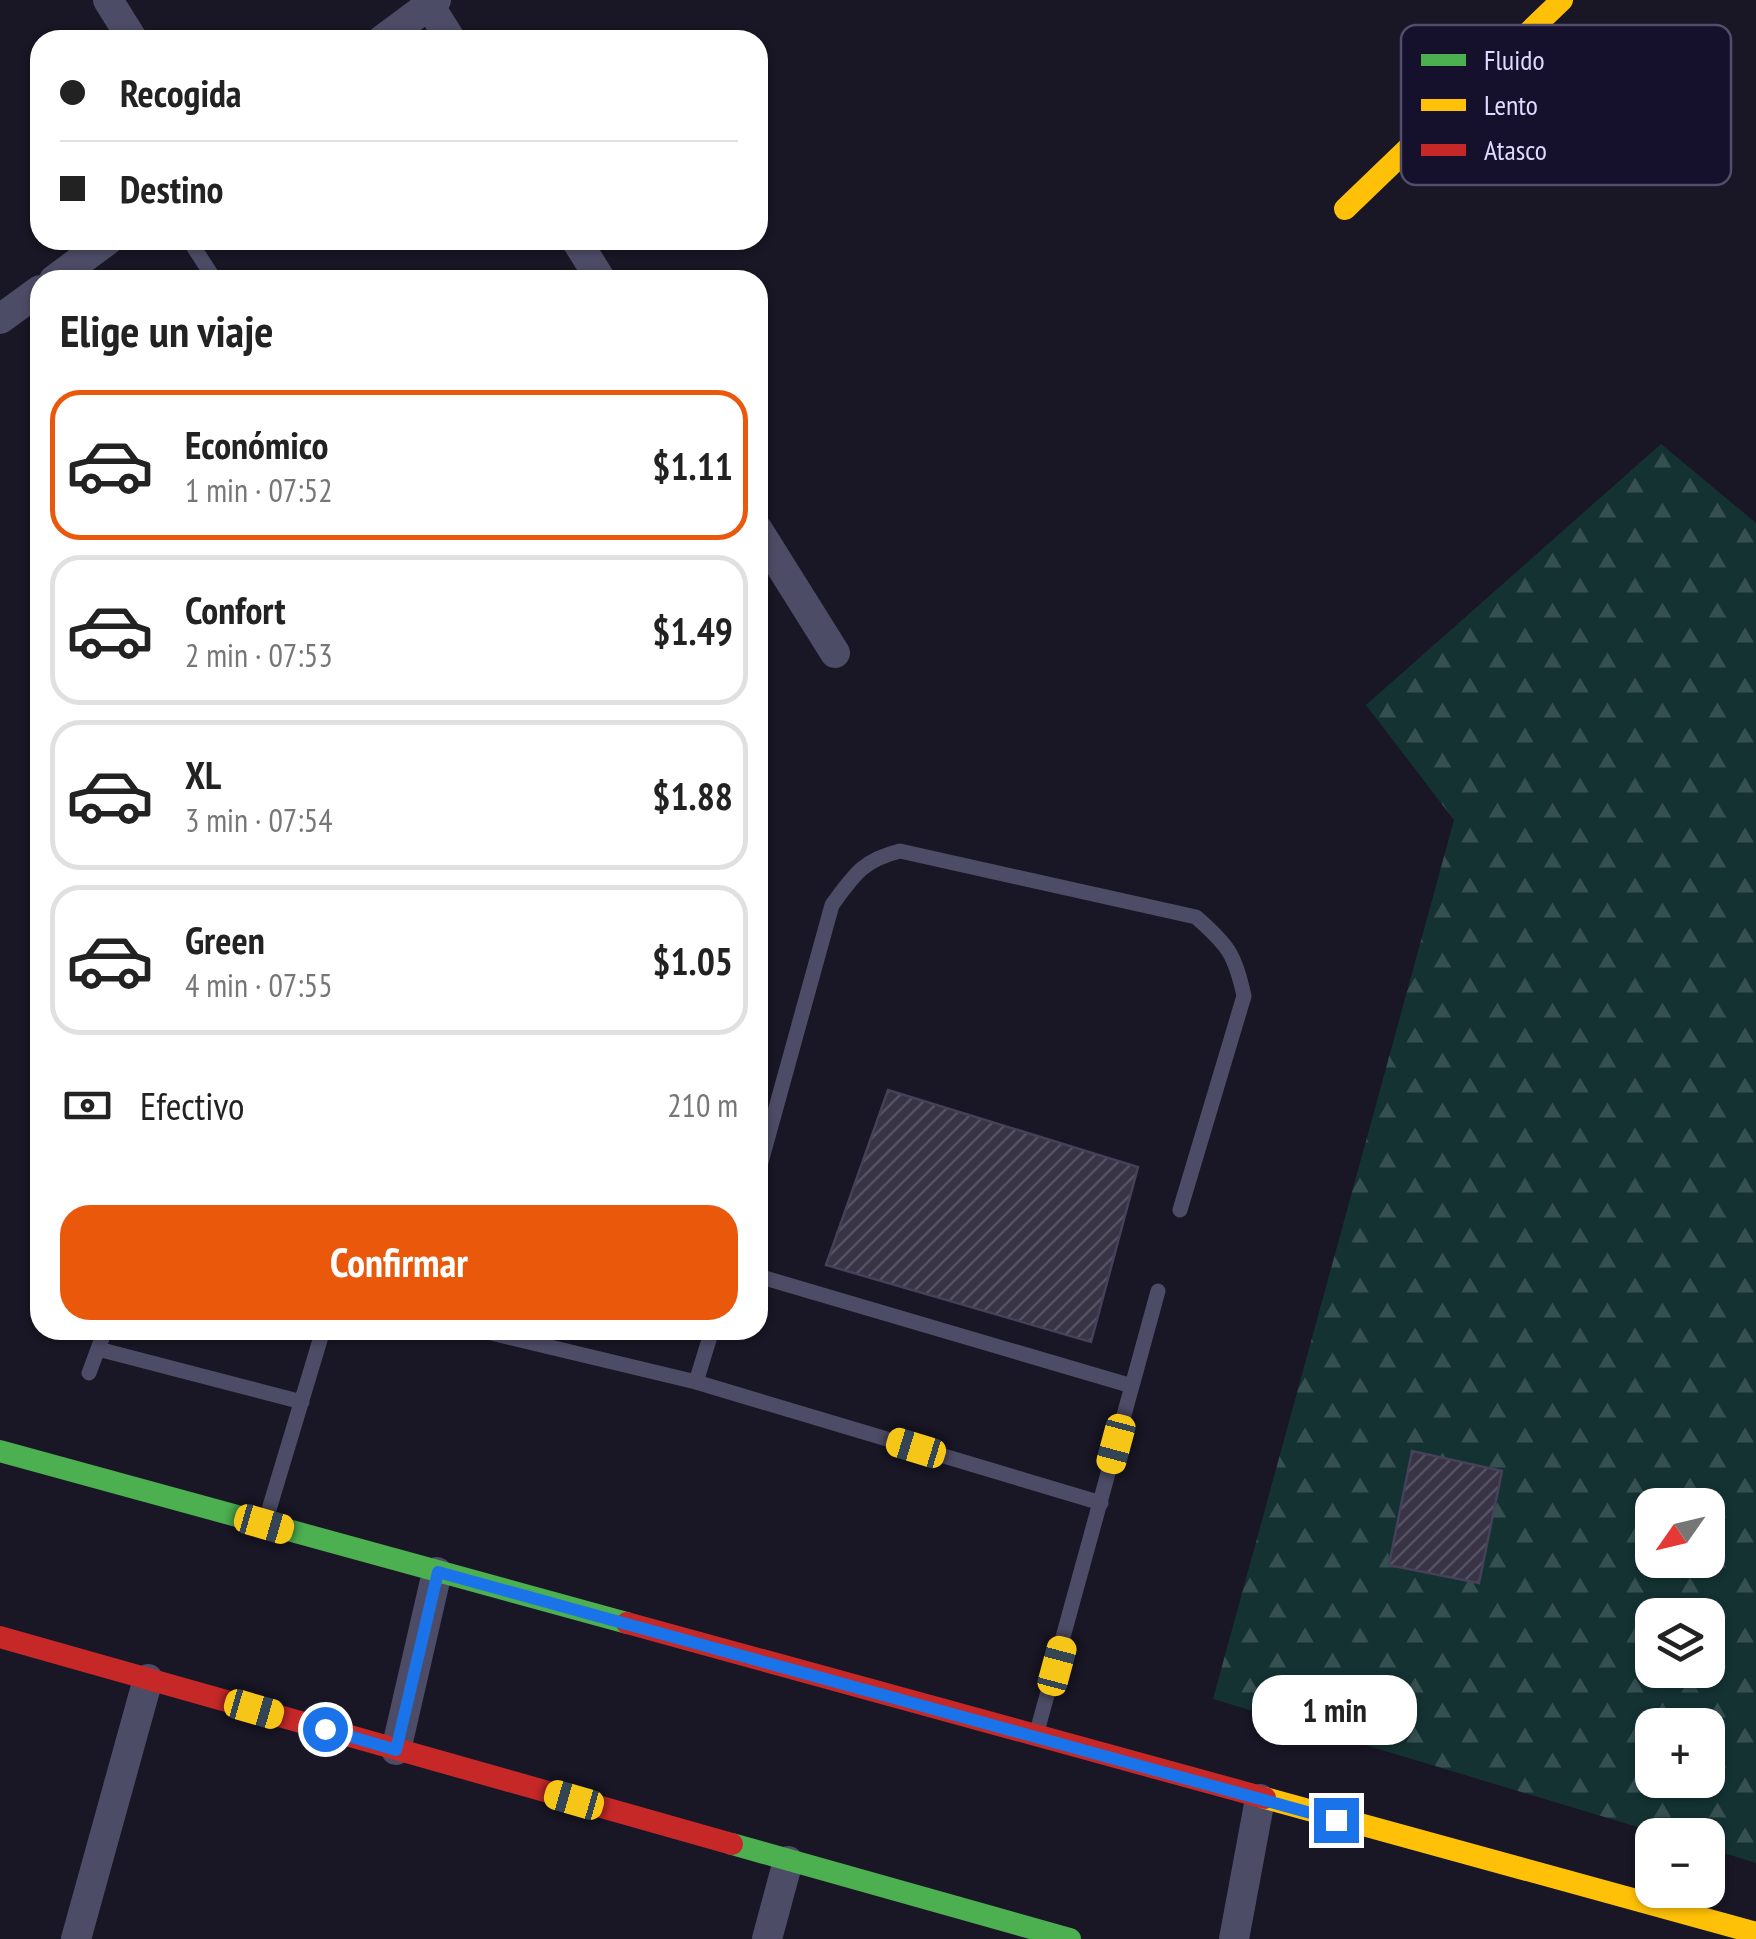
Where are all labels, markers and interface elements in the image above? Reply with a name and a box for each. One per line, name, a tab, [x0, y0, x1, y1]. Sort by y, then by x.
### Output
legend	[1401, 25, 1731, 185]
text: Fluido	[1484, 41, 1545, 78]
text: Recogida	[120, 68, 242, 117]
text: Lento	[1484, 86, 1538, 123]
text: Atasco	[1484, 131, 1547, 168]
text: Destino	[120, 164, 223, 213]
text: Elige un viaje	[60, 301, 274, 359]
icon: car	[65, 420, 155, 510]
text: Económico	[185, 420, 329, 469]
text: $1.11	[652, 441, 733, 490]
text: 1 min · 07:52	[185, 469, 333, 511]
icon: car	[65, 585, 155, 675]
text: Confort	[185, 585, 285, 634]
text: $1.49	[652, 606, 733, 655]
text: 2 min · 07:53	[185, 634, 333, 676]
icon: car	[65, 750, 155, 840]
text: XL	[185, 750, 221, 799]
text: $1.88	[652, 771, 733, 820]
text: 3 min · 07:54	[185, 799, 333, 841]
icon: car	[65, 915, 155, 1005]
text: Green	[185, 915, 265, 964]
text: $1.05	[652, 936, 733, 985]
text: 4 min · 07:55	[185, 964, 333, 1006]
icon: cash	[60, 1078, 115, 1133]
text: Efectivo	[140, 1081, 245, 1130]
text: 210 m	[667, 1084, 738, 1126]
button: Confirmar	[60, 1205, 738, 1320]
car	[1094, 1411, 1138, 1477]
car	[883, 1425, 949, 1471]
north arrow	[1635, 1488, 1725, 1578]
map controls	[1635, 1488, 1725, 1908]
car	[231, 1501, 297, 1547]
button: layers	[1635, 1598, 1725, 1688]
car	[1035, 1633, 1079, 1699]
callout: 1 min	[1254, 1675, 1418, 1745]
car	[221, 1686, 287, 1732]
text: 1 min	[1302, 1689, 1367, 1731]
route start	[303, 1707, 348, 1752]
button: +	[1635, 1708, 1725, 1798]
car	[541, 1777, 607, 1823]
route end	[1314, 1798, 1359, 1843]
button: −	[1635, 1818, 1725, 1908]

